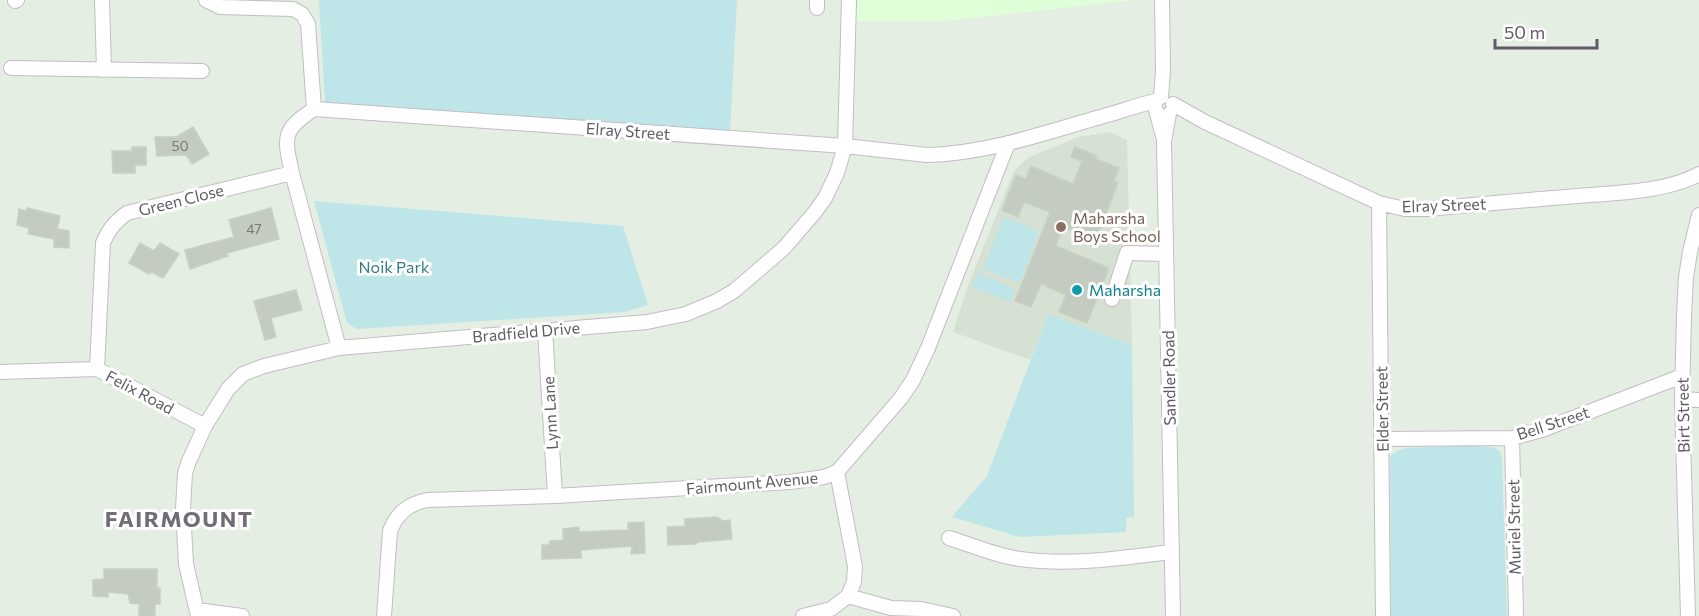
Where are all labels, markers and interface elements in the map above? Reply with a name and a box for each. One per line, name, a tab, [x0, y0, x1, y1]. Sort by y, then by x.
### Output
scale bar	[1495, 12, 1597, 50]
text: 50 m	[1504, 21, 1545, 43]
street label: Elray Street	[585, 118, 671, 143]
house number: 50	[171, 137, 189, 154]
street label: Green Close	[136, 180, 225, 219]
street label: Elray Street	[1401, 194, 1487, 215]
place label: Maharsha Boys School	[1073, 208, 1161, 245]
house number: 47	[246, 220, 262, 237]
marker: Maharsha Boys School	[1054, 220, 1068, 234]
park label: Noik Park	[359, 257, 430, 276]
place label: Maharsha	[1089, 280, 1161, 299]
marker: Maharsha	[1070, 283, 1084, 297]
street label: Bradfield Drive	[471, 317, 581, 346]
street label: Sandler Road	[1158, 330, 1179, 426]
street label: Elder Street	[1371, 365, 1392, 452]
street label: Felix Road	[103, 366, 178, 417]
street label: Lynn Lane	[538, 376, 561, 450]
street label: Birt Street	[1672, 377, 1693, 453]
street label: Bell Street	[1514, 402, 1592, 443]
street label: Fairmount Avenue	[685, 467, 819, 498]
street label: Muriel Street	[1503, 479, 1524, 575]
district label: FAIRMOUNT	[105, 505, 253, 532]

